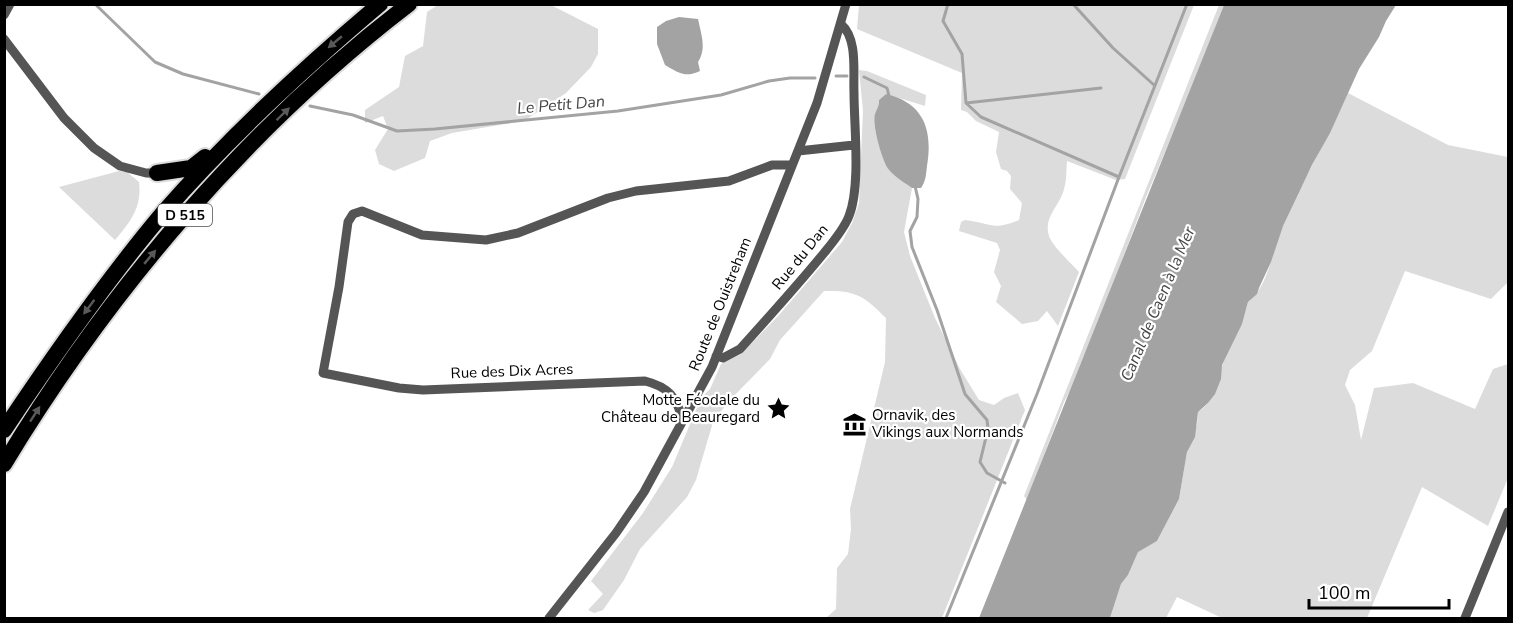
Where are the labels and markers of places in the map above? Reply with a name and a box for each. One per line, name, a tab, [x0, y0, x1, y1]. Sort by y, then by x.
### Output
place label: Motte Féodale du Château de Beauregard	[601, 390, 760, 427]
place icon: Motte Féodale du Château de Beauregard	[765, 396, 791, 422]
place label: Ornavik, des Vikings aux Normands	[871, 405, 1023, 442]
museum icon: Ornavik, des Vikings aux Normands	[841, 411, 867, 437]

